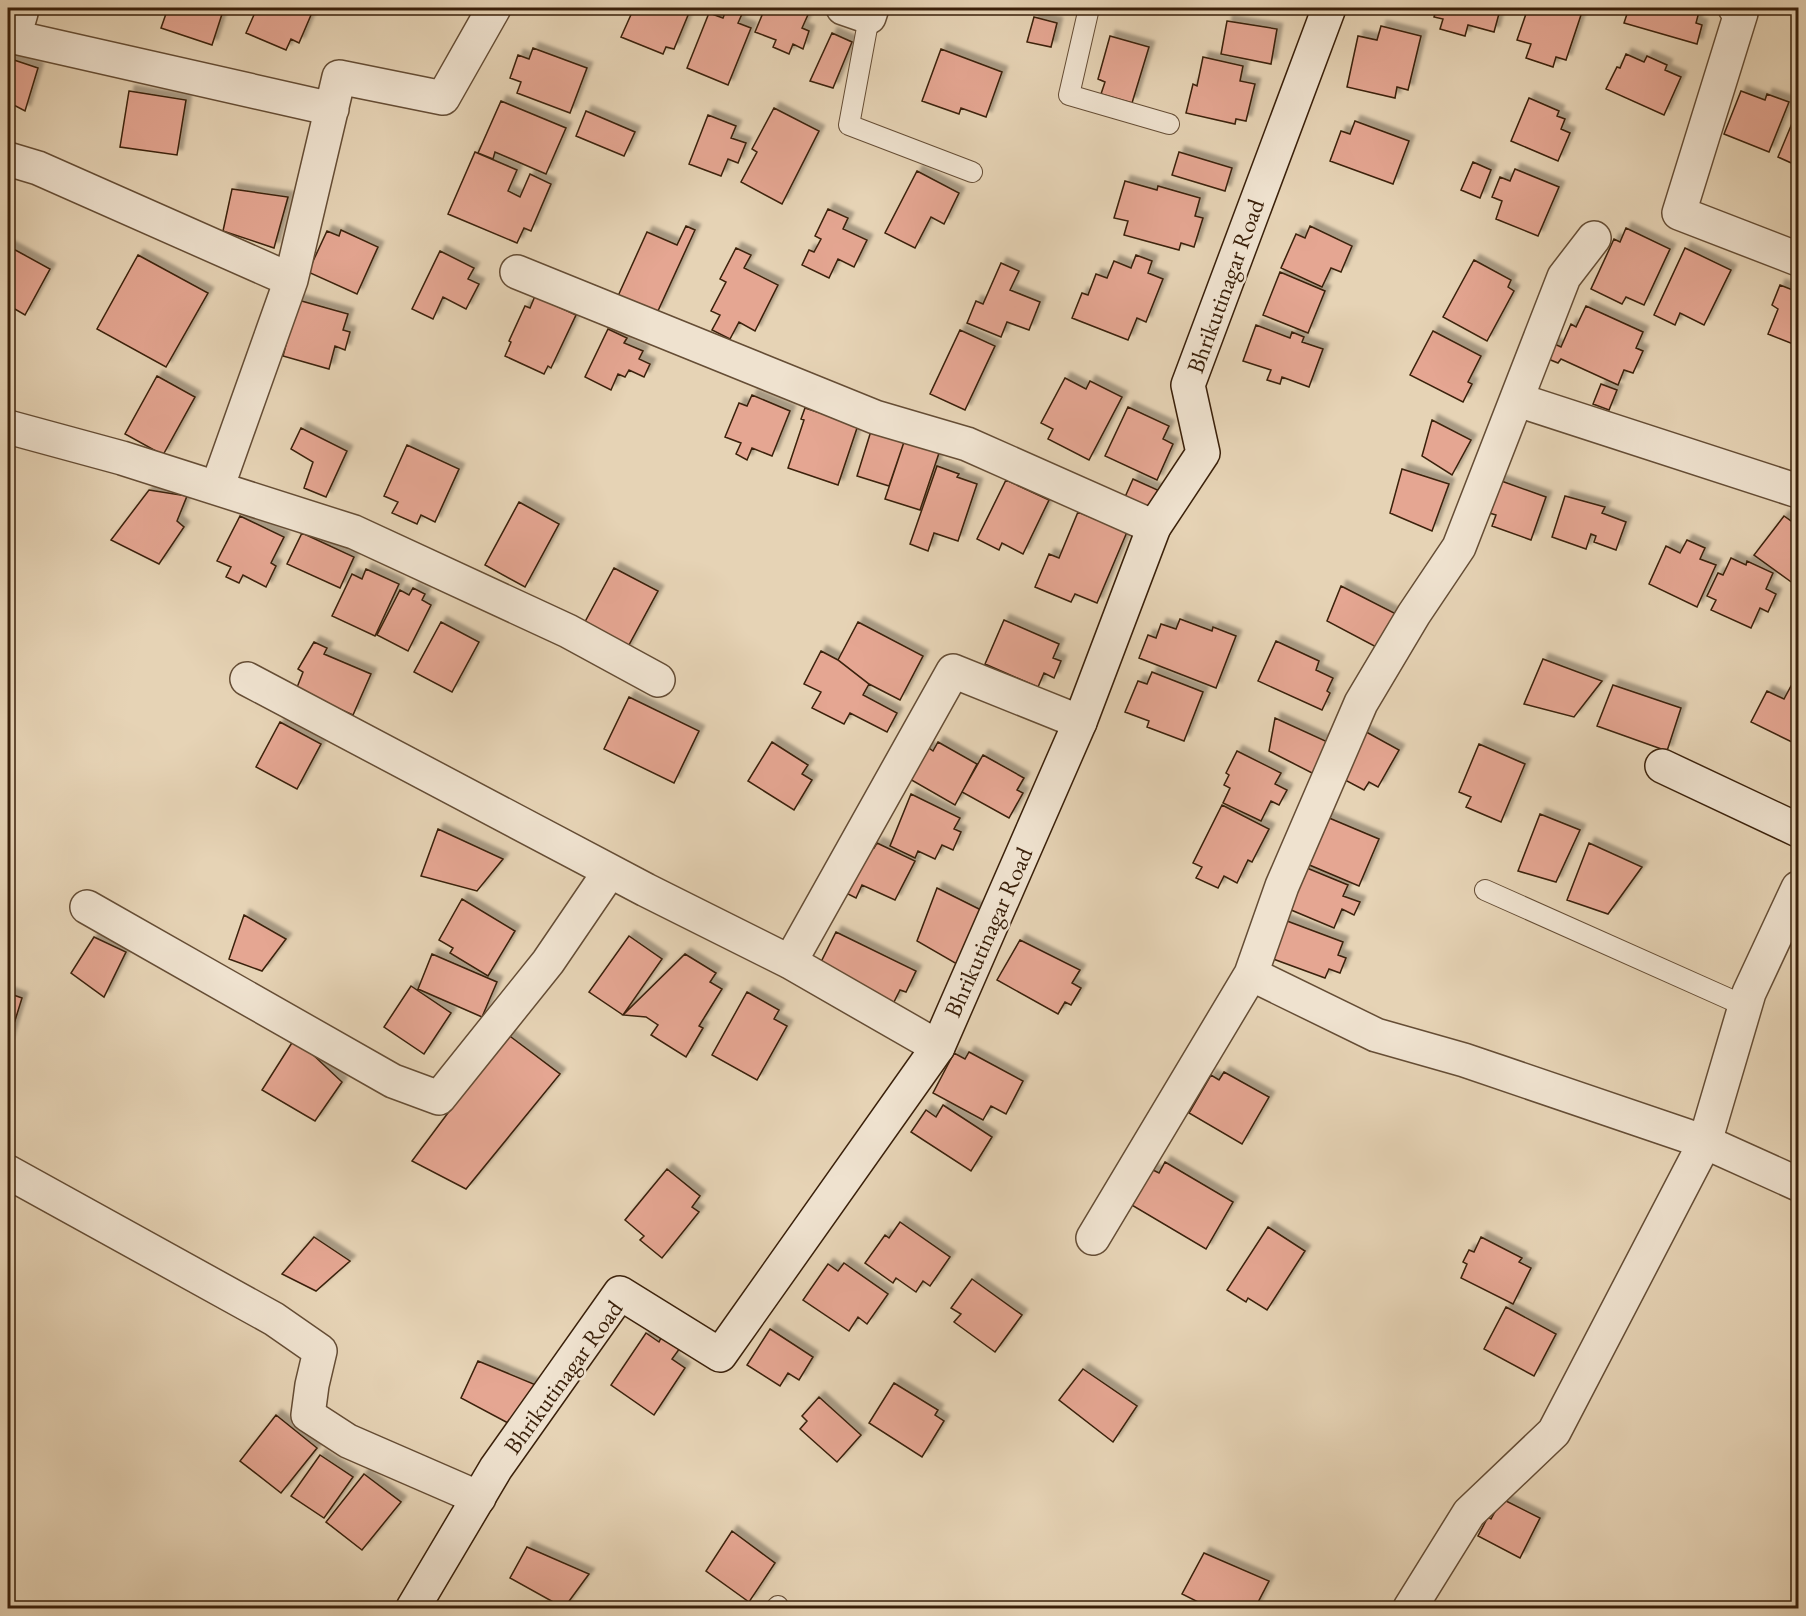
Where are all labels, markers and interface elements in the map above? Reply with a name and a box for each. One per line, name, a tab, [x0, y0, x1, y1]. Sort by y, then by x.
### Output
street label: Bhrikutinagar Road	[1179, 194, 1271, 377]
street label: Bhrikutinagar Road	[937, 841, 1040, 1022]
street label: Bhrikutinagar Road	[497, 1293, 630, 1460]

